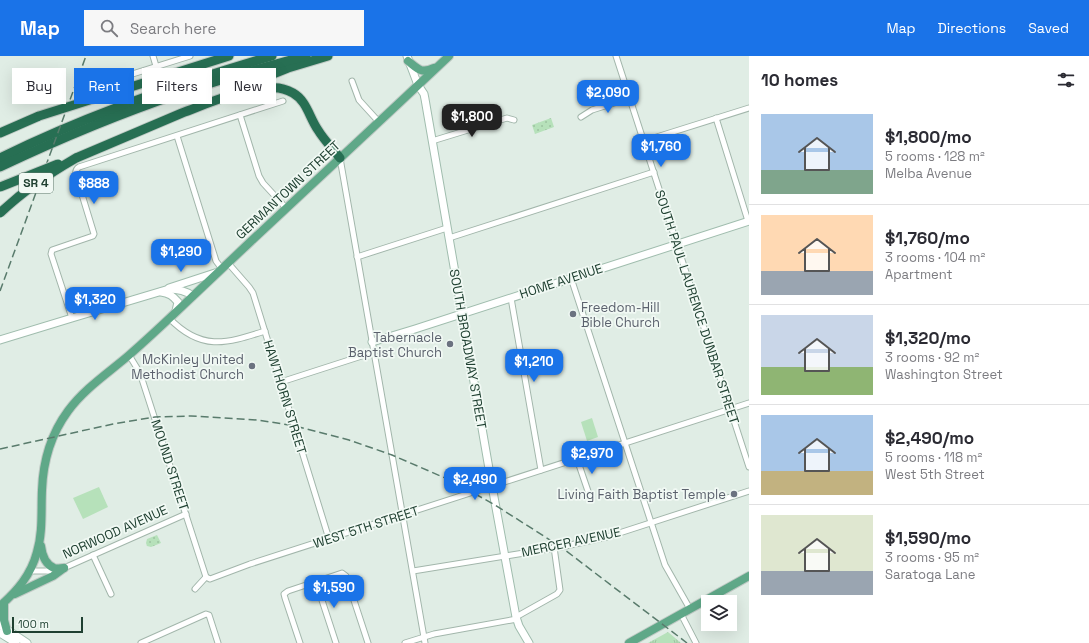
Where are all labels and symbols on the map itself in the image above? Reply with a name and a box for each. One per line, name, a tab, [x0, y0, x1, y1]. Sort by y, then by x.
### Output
pin: $2,090	[575, 80, 641, 114]
pin: $1,800	[439, 104, 505, 138]
pin: $1,760	[628, 134, 694, 168]
street label: GERMANTOWN STREET	[232, 137, 344, 243]
pin: $888	[70, 171, 118, 205]
road number: SR 4	[19, 173, 53, 193]
street label: SOUTH PAUL LAURENCE DUNBAR STREET	[651, 188, 743, 427]
pin: $1,290	[148, 239, 214, 273]
street label: HOME AVENUE	[517, 260, 605, 302]
street label: SOUTH BROADWAY STREET	[446, 268, 490, 431]
pin: $1,320	[62, 287, 128, 321]
place label: Freedom-Hill Bible Church	[581, 299, 660, 331]
marker: Freedom-Hill Bible Church	[568, 309, 578, 319]
place label: Tabernacle Baptist Church	[348, 329, 442, 361]
street label: HAWTHORN STREET	[260, 338, 311, 456]
marker: Tabernacle Baptist Church	[445, 339, 455, 349]
pin: $1,210	[501, 349, 567, 383]
place label: McKinley United Methodist Church	[131, 351, 244, 383]
marker: McKinley United Methodist Church	[247, 361, 257, 371]
street label: MOUND STREET	[147, 417, 193, 513]
pin: $2,970	[559, 441, 625, 475]
pin: $2,490	[442, 467, 508, 501]
place label: Living Faith Baptist Temple	[557, 486, 726, 503]
marker: Living Faith Baptist Temple	[729, 489, 739, 499]
street label: NORWOOD AVENUE	[60, 501, 170, 563]
street label: WEST 5TH STREET	[311, 502, 421, 552]
street label: MERCER AVENUE	[520, 523, 622, 561]
pin: $1,590	[301, 575, 367, 609]
scale bar	[12, 615, 83, 634]

